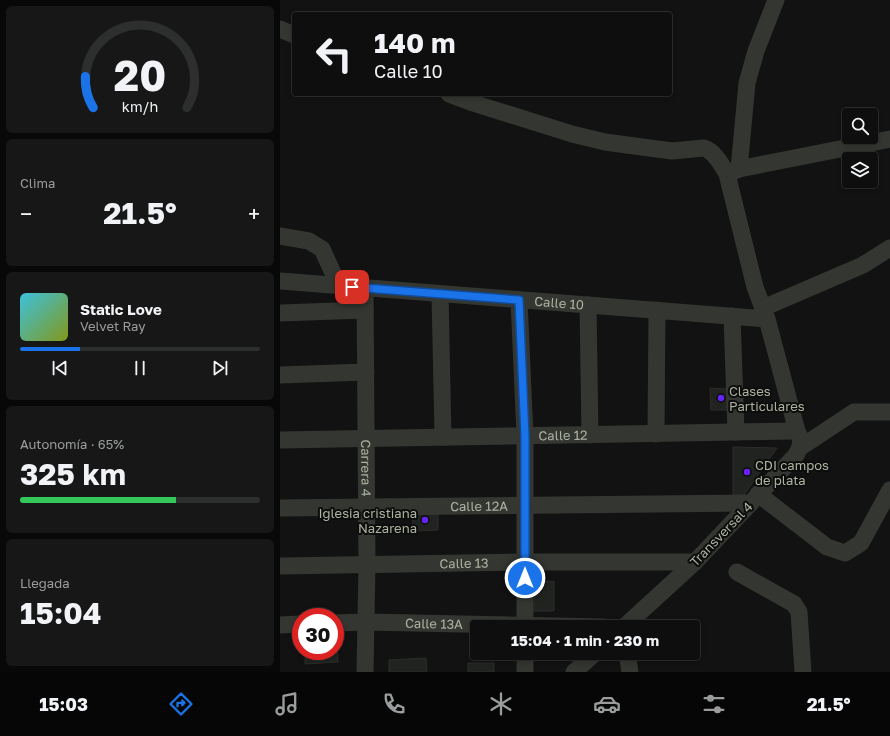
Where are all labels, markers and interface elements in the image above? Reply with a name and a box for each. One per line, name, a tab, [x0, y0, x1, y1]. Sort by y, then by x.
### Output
text: 140 m	[374, 26, 456, 59]
icon: left	[308, 28, 360, 80]
text: 20	[114, 49, 166, 99]
text: Calle 10	[374, 60, 443, 82]
text: km/h	[122, 97, 158, 114]
map controls	[842, 108, 878, 188]
button: search	[842, 108, 878, 144]
button: layers	[842, 152, 878, 188]
text: Clima	[20, 175, 55, 191]
text: 21.5°	[103, 195, 177, 231]
text: −	[20, 200, 32, 227]
text: +	[248, 200, 260, 227]
pin	[335, 270, 369, 304]
icon: arrive	[341, 276, 363, 298]
street label: Calle 10	[534, 293, 584, 313]
text: Static Love	[80, 300, 162, 318]
text: Velvet Ray	[80, 318, 145, 334]
icon: previous	[49, 357, 71, 379]
icon: pause	[129, 357, 151, 379]
icon: next	[209, 357, 231, 379]
place label: Clases Particulares	[729, 383, 805, 414]
marker: Clases Particulares	[716, 393, 726, 403]
street label: Calle 12	[538, 427, 588, 444]
text: Autonomía · 65%	[20, 436, 124, 452]
street label: Carrera 4	[358, 439, 375, 497]
text: 325 km	[20, 456, 126, 492]
place label: CDI campos de plata	[755, 457, 829, 488]
marker: CDI campos de plata	[742, 467, 752, 477]
street label: Calle 12A	[450, 498, 508, 514]
street label: Transversal 4	[686, 498, 756, 570]
place label: Iglesia cristiana Nazarena	[318, 505, 417, 536]
marker: Iglesia cristiana Nazarena	[420, 515, 430, 525]
street label: Calle 13	[439, 555, 489, 571]
position arrow	[504, 557, 546, 599]
text: Llegada	[20, 575, 70, 591]
text: 15:04	[20, 595, 102, 631]
speed limit sign: 30	[292, 608, 344, 660]
street label: Calle 13A	[405, 615, 463, 632]
text: 15:04 · 1 min · 230 m	[511, 631, 659, 649]
icon: directions	[167, 690, 195, 718]
icon: music	[273, 690, 301, 718]
icon: phone	[380, 690, 408, 718]
icon: climate	[487, 690, 515, 718]
icon: car	[593, 690, 621, 718]
icon: filters	[700, 690, 728, 718]
text: 15:03	[39, 693, 88, 715]
text: 21.5°	[807, 693, 851, 715]

